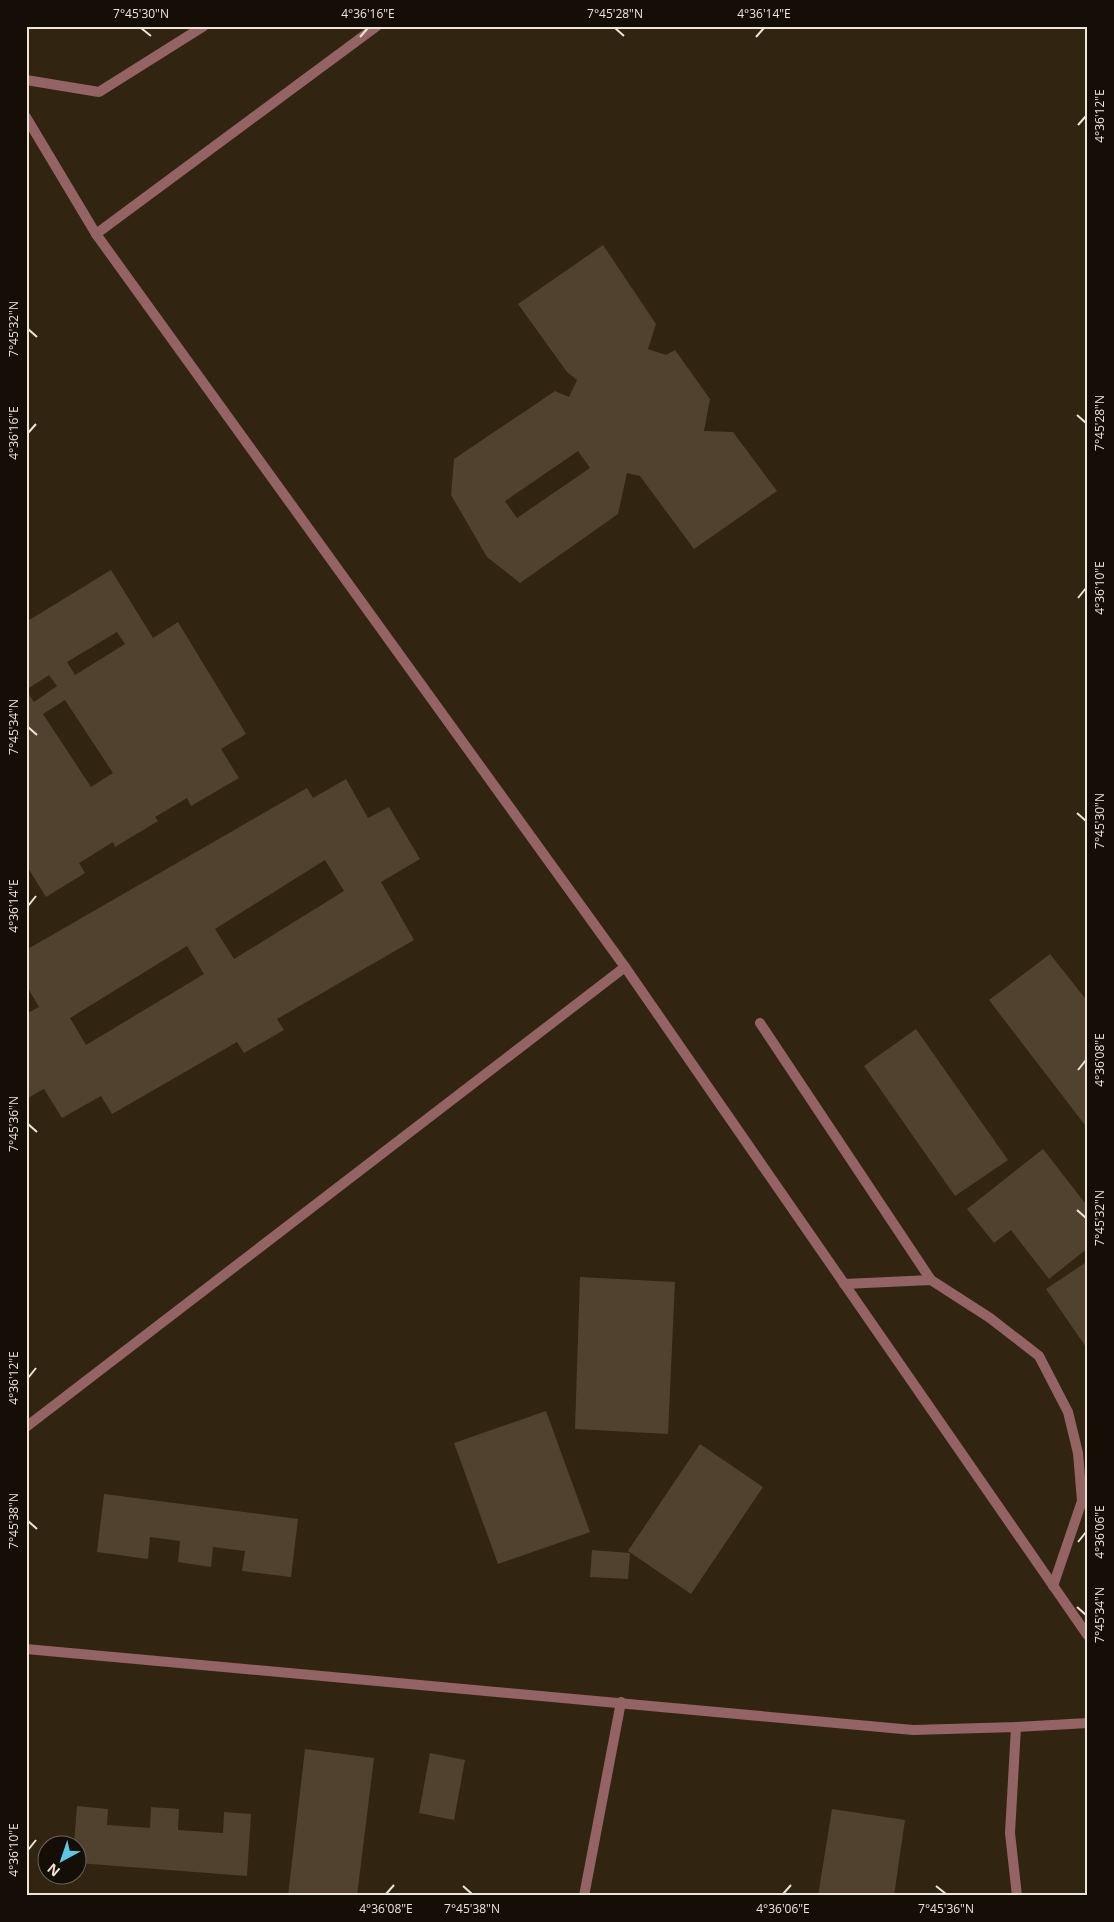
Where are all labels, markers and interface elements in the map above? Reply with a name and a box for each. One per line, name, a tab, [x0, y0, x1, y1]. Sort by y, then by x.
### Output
text: 7°45'30"N	[113, 5, 169, 22]
text: 4°36'16"E	[341, 5, 395, 22]
text: 7°45'28"N	[587, 5, 643, 22]
text: 4°36'14"E	[737, 5, 791, 22]
text: 4°36'12"E	[1091, 89, 1108, 143]
text: 7°45'32"N	[5, 301, 22, 357]
text: 7°45'28"N	[1091, 395, 1108, 451]
text: 4°36'16"E	[5, 406, 22, 460]
text: 4°36'10"E	[1091, 561, 1108, 615]
text: 7°45'34"N	[5, 699, 22, 755]
text: 7°45'30"N	[1091, 793, 1108, 849]
text: 4°36'14"E	[5, 879, 22, 933]
text: 4°36'08"E	[1091, 1033, 1108, 1087]
text: 7°45'36"N	[5, 1096, 22, 1152]
text: 7°45'32"N	[1091, 1190, 1108, 1246]
text: 4°36'12"E	[5, 1351, 22, 1405]
text: 7°45'38"N	[5, 1493, 22, 1549]
text: 4°36'06"E	[1091, 1505, 1108, 1559]
text: 7°45'34"N	[1091, 1587, 1108, 1643]
text: 4°36'10"E	[5, 1823, 22, 1877]
north arrow	[38, 1834, 88, 1884]
text: N	[43, 1859, 64, 1881]
text: 4°36'08"E	[359, 1900, 413, 1917]
text: 7°45'38"N	[444, 1900, 500, 1917]
text: 4°36'06"E	[756, 1900, 810, 1917]
text: 7°45'36"N	[918, 1900, 974, 1917]

